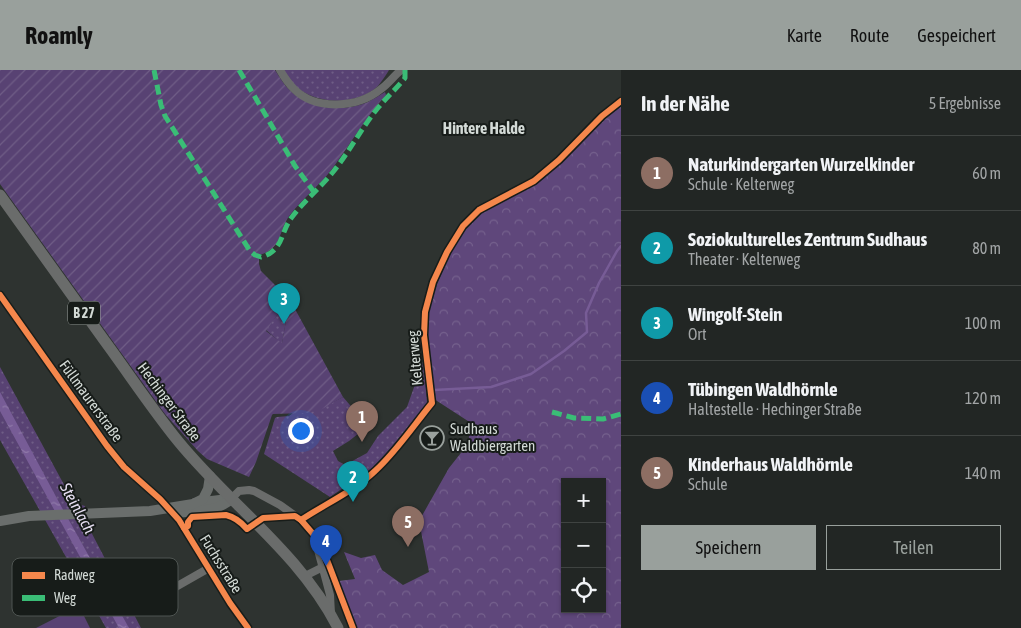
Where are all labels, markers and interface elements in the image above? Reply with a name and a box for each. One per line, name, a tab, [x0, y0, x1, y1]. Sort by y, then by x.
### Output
text: Roamly	[25, 22, 93, 49]
text: Karte	[787, 25, 822, 46]
text: Route	[850, 25, 889, 46]
text: Gespeichert	[917, 25, 996, 46]
text: In der Nähe	[641, 91, 730, 115]
text: 5 Ergebnisse	[929, 94, 1001, 112]
district label: Hintere Halde	[443, 119, 525, 137]
text: Naturkindergarten Wurzelkinder	[688, 153, 914, 175]
text: 1	[653, 164, 661, 182]
text: 60 m	[972, 164, 1001, 182]
text: Schule · Kelterweg	[688, 175, 794, 193]
text: Soziokulturelles Zentrum Sudhaus	[688, 228, 927, 250]
text: 2	[653, 239, 661, 257]
text: 80 m	[972, 239, 1001, 257]
text: Theater · Kelterweg	[688, 250, 800, 268]
pin: 3	[268, 283, 300, 324]
road number: B 27	[68, 302, 100, 324]
text: Wingolf-Stein	[688, 303, 783, 325]
text: 3	[653, 314, 661, 332]
text: 100 m	[965, 314, 1001, 332]
text: Ort	[688, 325, 707, 343]
street label: Kelterweg	[404, 329, 425, 386]
street label: Füllmaurerstraße	[56, 357, 127, 445]
street label: Hechinger Straße	[134, 359, 205, 445]
text: Tübingen Waldhörnle	[688, 378, 838, 400]
text: 4	[653, 389, 661, 407]
text: 120 m	[965, 389, 1001, 407]
text: Haltestelle · Hechinger Straße	[688, 400, 862, 418]
pin: 1	[346, 401, 378, 442]
your location	[288, 418, 314, 444]
place label: Sudhaus Waldbiergarten	[450, 420, 535, 454]
bar icon: Sudhaus Waldbiergarten	[419, 425, 445, 451]
text: Kinderhaus Waldhörnle	[688, 453, 853, 475]
pin: 2	[337, 461, 369, 502]
text: 5	[653, 464, 661, 482]
text: 140 m	[965, 464, 1001, 482]
text: Schule	[688, 475, 727, 493]
map controls	[561, 478, 606, 613]
button: +	[561, 478, 606, 523]
water label: Steinlach	[56, 479, 99, 537]
pin: 5	[392, 506, 424, 547]
button: −	[561, 523, 606, 568]
pin: 4	[310, 525, 342, 566]
button: Speichern	[641, 525, 816, 570]
button: Teilen	[826, 525, 1001, 570]
street label: Fuchsstraße	[197, 531, 246, 596]
legend	[12, 558, 178, 616]
text: Radweg	[54, 567, 95, 583]
button: locate	[561, 568, 606, 613]
text: Weg	[54, 590, 76, 606]

